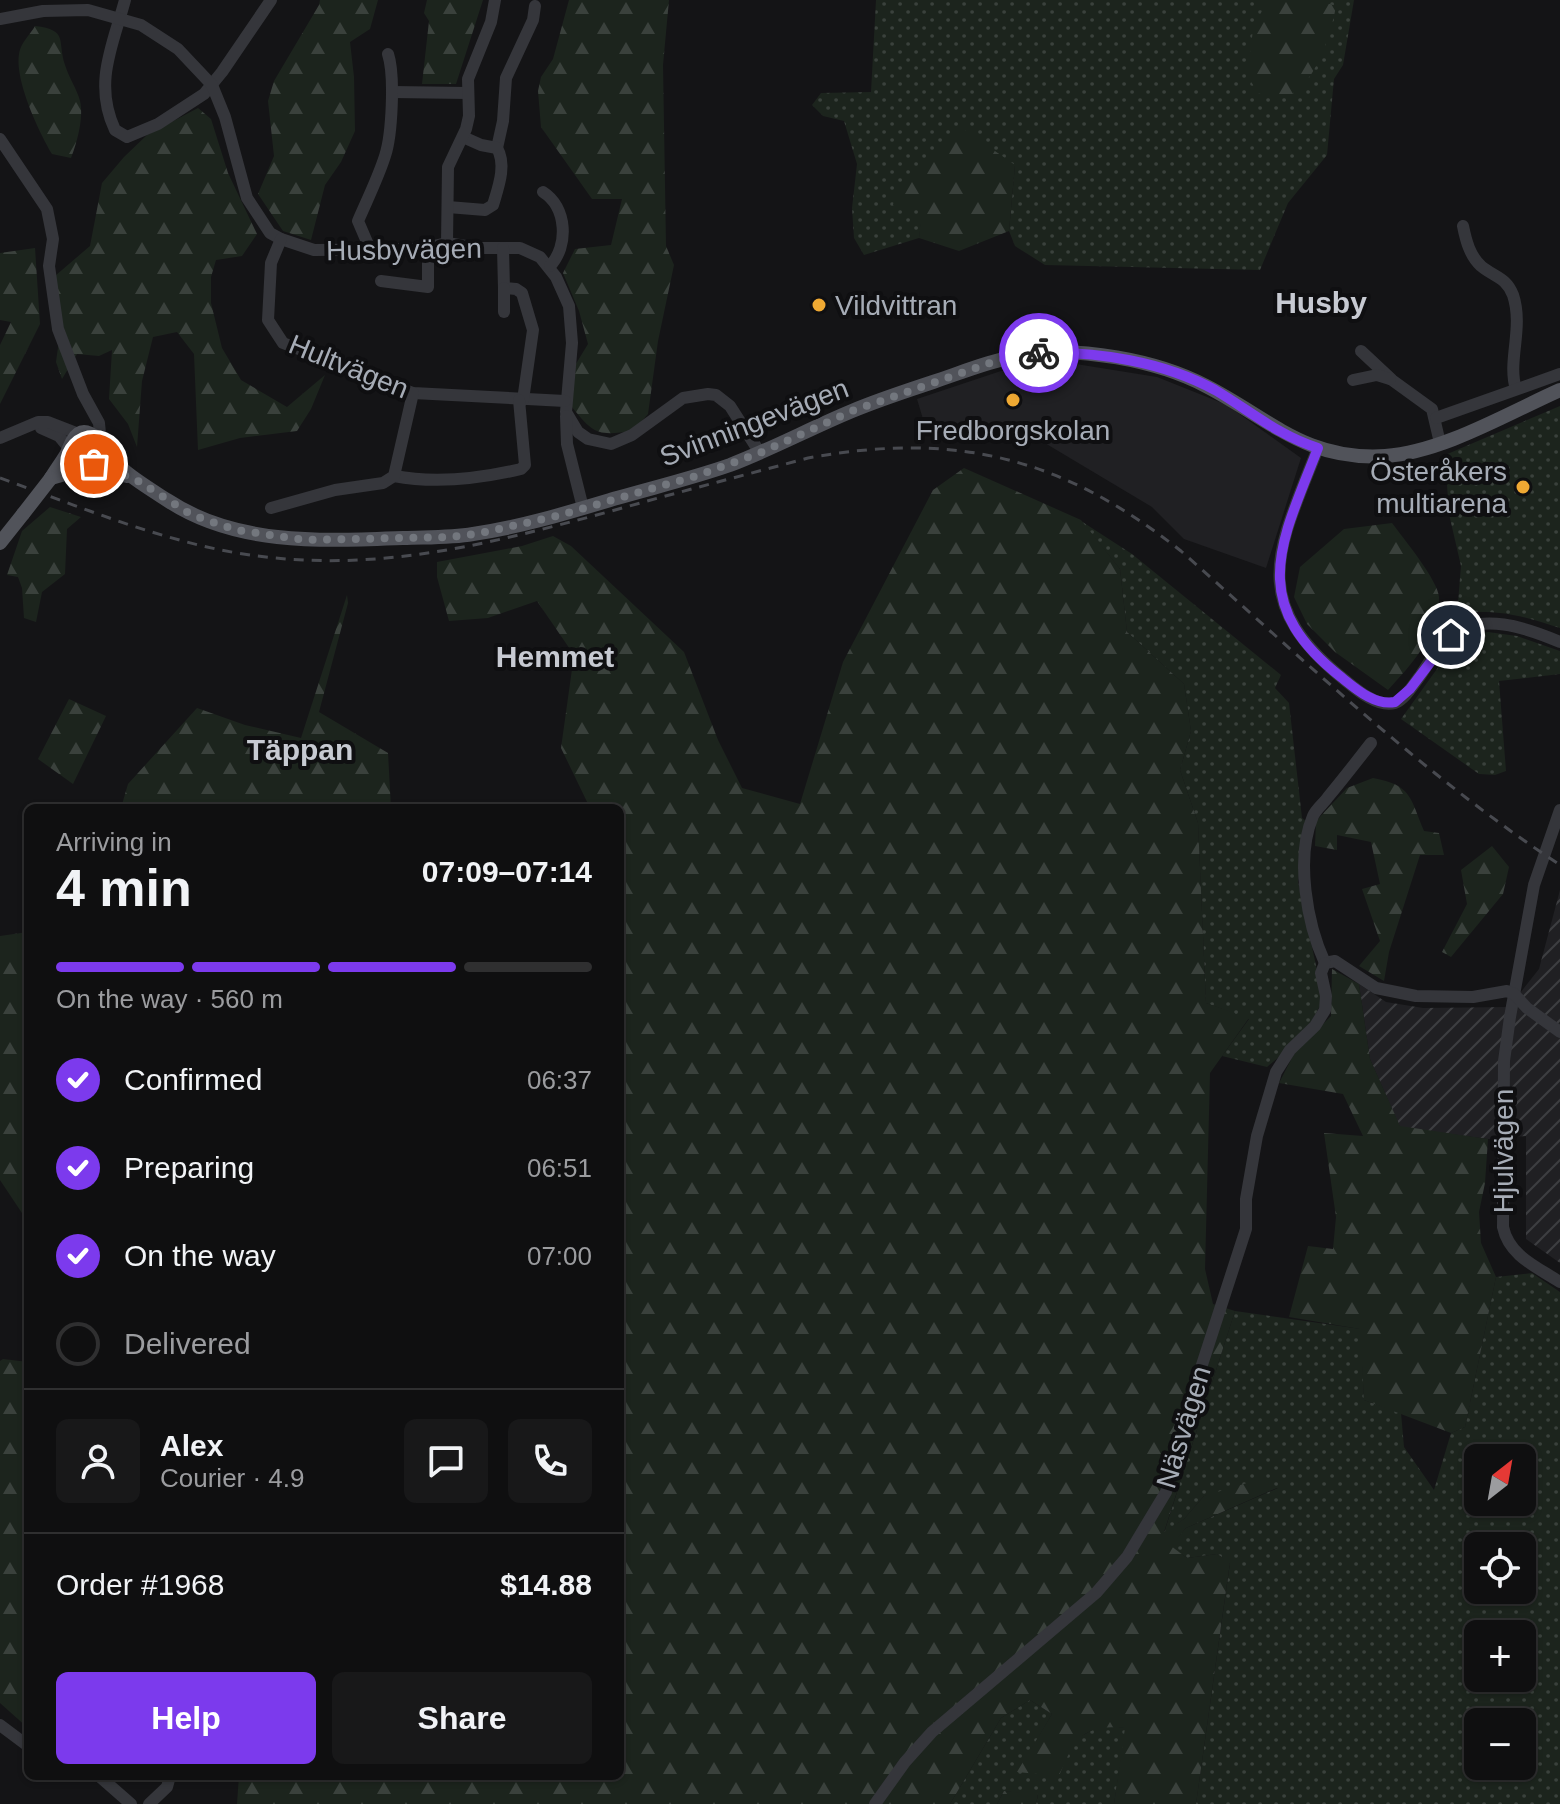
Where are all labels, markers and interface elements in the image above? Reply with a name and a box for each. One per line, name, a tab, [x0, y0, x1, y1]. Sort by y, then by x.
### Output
street label: Husbyvägen	[326, 233, 482, 266]
district label: Husby	[1275, 286, 1367, 319]
place label: Vildvittran	[835, 290, 957, 321]
marker: Vildvittran	[810, 296, 828, 314]
courier	[999, 313, 1079, 393]
street label: Hultvägen	[285, 328, 413, 404]
icon: bike	[1017, 331, 1061, 375]
street label: Svinningevägen	[656, 372, 853, 473]
marker: Fredborgskolan	[1004, 391, 1022, 409]
place label: Fredborgskolan	[916, 415, 1110, 446]
pin	[60, 430, 128, 498]
icon: bag	[72, 442, 116, 486]
place label: Österåkers multiarena	[1370, 456, 1507, 519]
marker: Österåkers multiarena	[1514, 478, 1532, 496]
pin	[1417, 601, 1485, 669]
icon: home	[1429, 613, 1473, 657]
district label: Hemmet	[496, 640, 614, 673]
district label: Täppan	[247, 733, 353, 766]
text: Arriving in	[56, 827, 172, 857]
text: 07:09–07:14	[422, 855, 592, 888]
text: 4 min	[56, 859, 192, 917]
text: On the way · 560 m	[56, 984, 283, 1014]
icon: check	[56, 1058, 100, 1102]
text: Confirmed	[124, 1063, 262, 1096]
text: 06:37	[527, 1065, 592, 1095]
street label: Hjulvägen	[1488, 1089, 1519, 1213]
icon: check	[56, 1146, 100, 1190]
text: Preparing	[124, 1151, 254, 1184]
text: 06:51	[527, 1153, 592, 1183]
icon: check	[56, 1234, 100, 1278]
text: On the way	[124, 1239, 276, 1272]
text: 07:00	[527, 1241, 592, 1271]
text: Delivered	[124, 1327, 251, 1360]
street label: Näsvägen	[1150, 1362, 1217, 1492]
button: person	[56, 1419, 140, 1503]
button: chat	[404, 1419, 488, 1503]
button: phone	[508, 1419, 592, 1503]
text: Alex	[160, 1429, 223, 1462]
north arrow	[1464, 1444, 1536, 1516]
map controls	[1464, 1444, 1536, 1780]
text: Courier · 4.9	[160, 1463, 305, 1493]
button: locate	[1464, 1532, 1536, 1604]
text: Order #1968	[56, 1568, 224, 1601]
text: $14.88	[500, 1568, 592, 1601]
button: +	[1464, 1620, 1536, 1692]
button: Help	[56, 1672, 316, 1764]
button: Share	[332, 1672, 592, 1764]
button: −	[1464, 1708, 1536, 1780]

